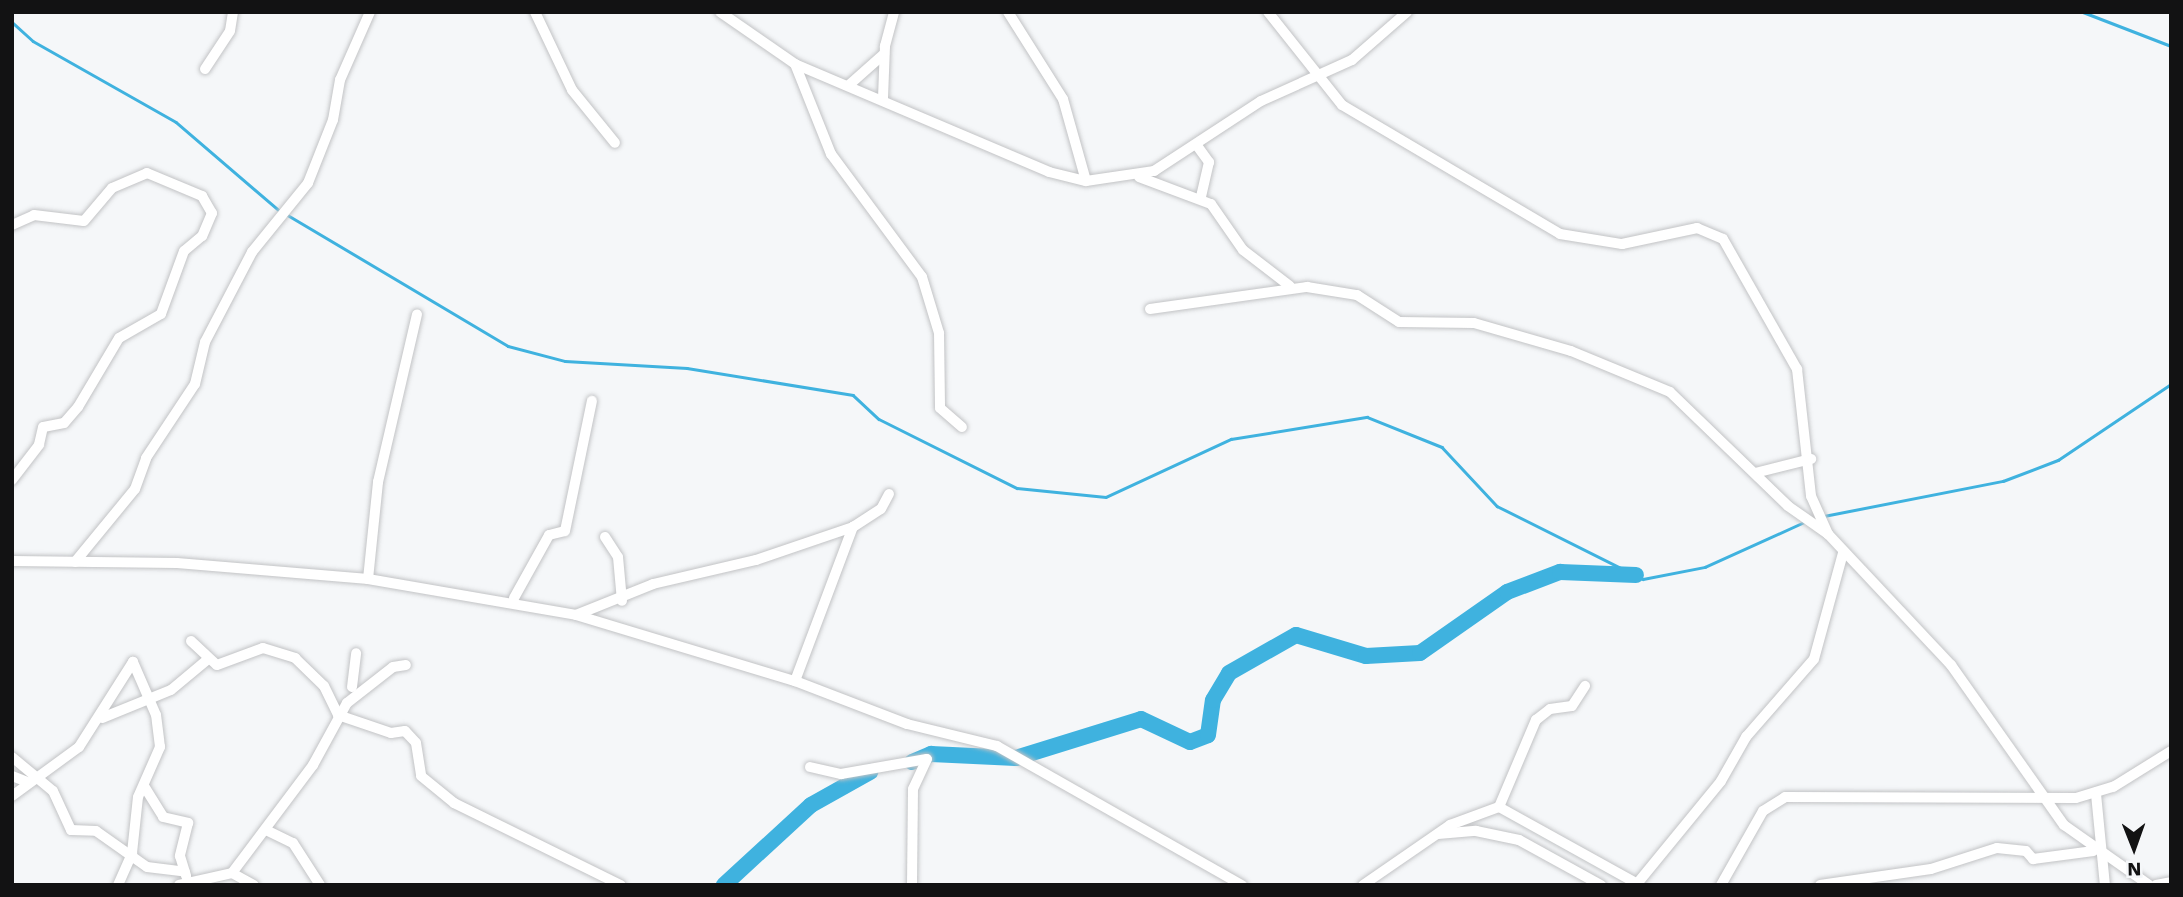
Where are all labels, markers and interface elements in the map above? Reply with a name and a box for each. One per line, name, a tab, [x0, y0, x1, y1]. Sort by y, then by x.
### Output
north arrow	[2099, 813, 2169, 883]
text: N	[2127, 858, 2142, 881]

